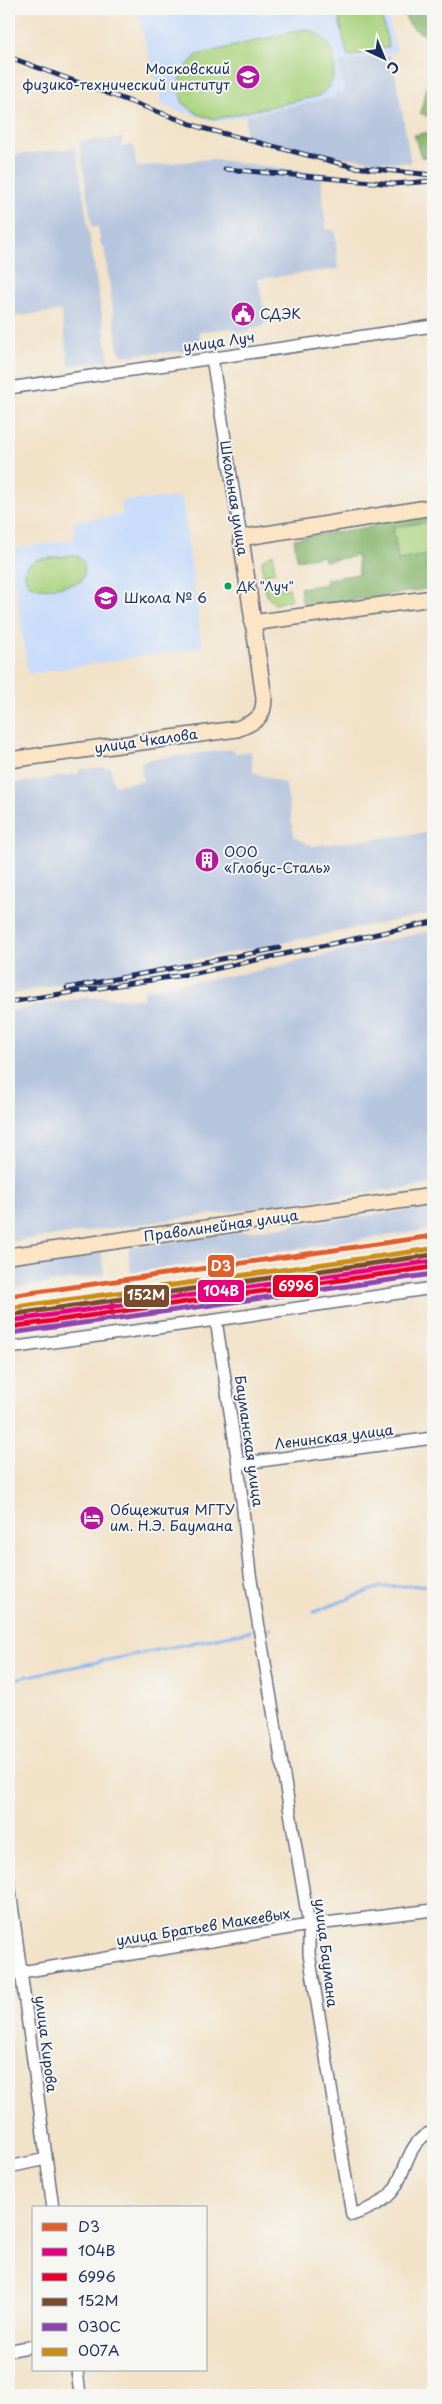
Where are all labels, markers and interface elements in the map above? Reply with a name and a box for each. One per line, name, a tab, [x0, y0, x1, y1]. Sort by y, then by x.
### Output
north arrow	[360, 32, 410, 82]
text: С	[382, 57, 404, 79]
place label: Московский физико-технический институт	[22, 58, 230, 95]
school or university icon: Московский физико-технический институт	[235, 64, 261, 90]
public building icon: СДЭК	[230, 301, 256, 327]
place label: СДЭК	[260, 303, 301, 324]
street label: улица Луч	[182, 326, 256, 357]
street label: Школьная улица	[215, 439, 254, 557]
place label: ДК "Луч"	[236, 576, 294, 595]
marker: ДК "Луч"	[223, 581, 233, 591]
school or university icon: Школа № 6	[93, 585, 119, 611]
place label: Школа № 6	[124, 587, 207, 608]
street label: улица Чкалова	[93, 723, 199, 758]
place label: ООО «Глобус-Сталь»	[224, 841, 330, 878]
building icon: ООО «Глобус-Сталь»	[194, 847, 220, 873]
street label: Праволинейная улица	[142, 1204, 300, 1247]
line badge: D3	[207, 1254, 235, 1278]
text: D3	[211, 1255, 231, 1276]
line badge: 6996	[272, 1274, 319, 1298]
text: 6996	[278, 1275, 314, 1296]
line badge: 104В	[197, 1279, 245, 1303]
text: 104В	[203, 1280, 239, 1301]
line badge: 152М	[123, 1284, 170, 1308]
text: 152М	[127, 1284, 165, 1305]
street label: Бауманская улица	[230, 1374, 269, 1508]
street label: Ленинская улица	[273, 1419, 395, 1454]
place label: Общежития МГТУ им. Н.Э. Баумана	[110, 1499, 235, 1536]
hotel icon: Общежития МГТУ им. Н.Э. Баумана	[79, 1505, 105, 1531]
street label: улица Баумана	[309, 1897, 344, 2009]
street label: улица Братьев Макеевых	[114, 1902, 291, 1951]
street label: улица Кирова	[30, 1994, 63, 2094]
legend	[32, 2206, 208, 2372]
text: D3	[78, 2214, 100, 2237]
text: 104В	[78, 2238, 116, 2261]
text: 6996	[78, 2264, 116, 2287]
text: 152М	[78, 2288, 119, 2311]
text: 030C	[78, 2314, 121, 2337]
text: 007А	[78, 2338, 120, 2361]

